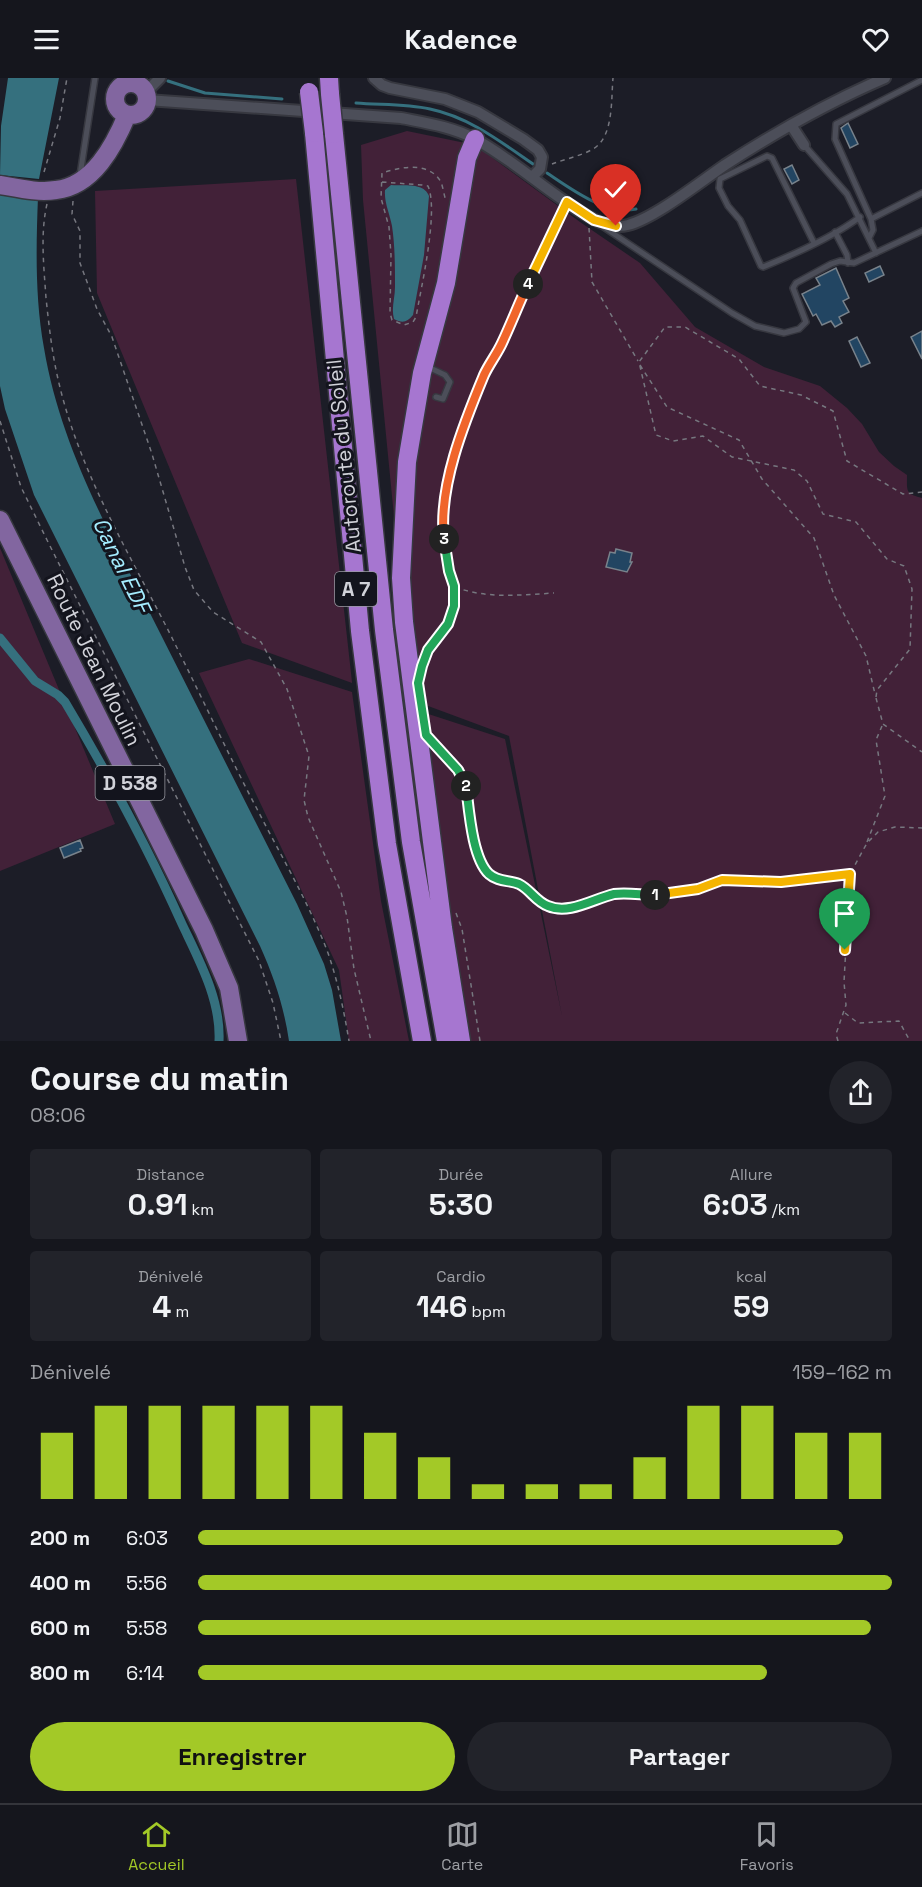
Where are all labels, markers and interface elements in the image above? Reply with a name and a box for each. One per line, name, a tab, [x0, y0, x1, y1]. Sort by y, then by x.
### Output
text: Kadence	[404, 22, 518, 57]
icon: menu	[30, 23, 63, 56]
icon: heart	[859, 23, 892, 56]
pin	[590, 164, 641, 226]
icon: check	[599, 173, 632, 206]
pin: 4	[513, 269, 543, 299]
text: 4	[523, 273, 533, 294]
street label: Autoroute du Soleil	[320, 358, 367, 554]
water label: Canal EDF	[87, 513, 158, 620]
pin: 3	[429, 524, 459, 554]
text: 3	[439, 528, 449, 549]
street label: Route Jean Moulin	[41, 569, 148, 750]
road number: A 7	[335, 572, 377, 606]
road number: D 538	[96, 766, 164, 800]
pin: 2	[451, 771, 481, 801]
text: 2	[461, 775, 471, 796]
pin: 1	[640, 880, 670, 910]
text: 1	[651, 884, 659, 905]
pin	[819, 888, 870, 950]
icon: arrive	[828, 897, 861, 930]
text: Course du matin	[30, 1058, 289, 1100]
button: share	[829, 1061, 892, 1124]
text: 08:06	[30, 1102, 85, 1128]
text: Distance	[137, 1164, 205, 1185]
text: Durée	[438, 1164, 484, 1185]
text: Allure	[730, 1164, 773, 1185]
text: 0.91	[127, 1185, 187, 1224]
text: 5:30	[429, 1185, 493, 1224]
text: 6:03	[703, 1185, 768, 1224]
text: km	[187, 1199, 214, 1220]
text: /km	[768, 1199, 800, 1220]
text: Dénivelé	[138, 1266, 203, 1287]
text: Cardio	[436, 1266, 486, 1287]
text: kcal	[736, 1266, 767, 1287]
text: 4	[152, 1287, 171, 1326]
text: 146	[416, 1287, 467, 1326]
text: 59	[733, 1287, 770, 1326]
text: m	[171, 1301, 189, 1322]
text: bpm	[467, 1301, 506, 1322]
text: Dénivelé	[30, 1359, 111, 1385]
text: 159–162 m	[792, 1359, 892, 1385]
text: 200 m	[30, 1525, 90, 1551]
text: 6:03	[126, 1525, 168, 1551]
text: 400 m	[30, 1570, 91, 1596]
text: 5:56	[126, 1570, 167, 1596]
text: 600 m	[30, 1615, 90, 1641]
text: 5:58	[126, 1615, 167, 1641]
text: 800 m	[30, 1660, 90, 1686]
text: 6:14	[126, 1660, 164, 1686]
button: Enregistrer	[30, 1722, 455, 1791]
button: Partager	[467, 1722, 892, 1791]
tab: Accueil	[128, 1818, 185, 1875]
tab: Carte	[441, 1818, 483, 1875]
tab: Favoris	[740, 1818, 794, 1875]

